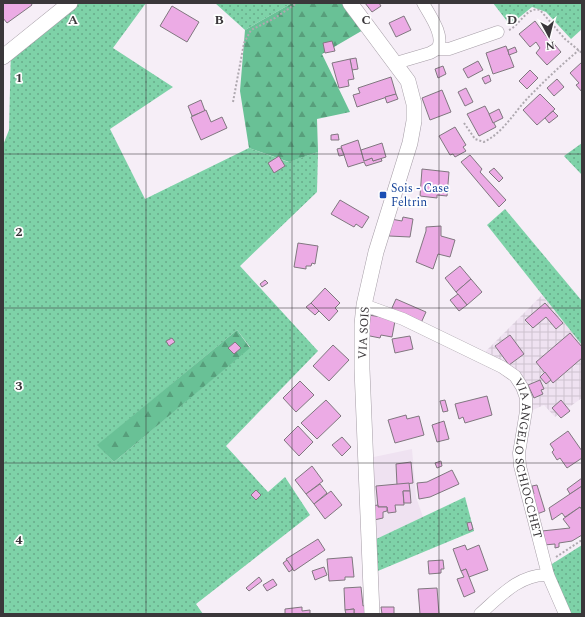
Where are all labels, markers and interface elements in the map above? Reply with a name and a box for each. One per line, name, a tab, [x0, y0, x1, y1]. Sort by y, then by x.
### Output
text: A	[68, 10, 78, 30]
text: B	[214, 10, 224, 30]
text: C	[361, 10, 371, 30]
text: D	[507, 10, 517, 30]
north arrow	[529, 16, 569, 56]
text: N	[545, 36, 556, 54]
text: 1	[15, 68, 23, 88]
place label: Sois - Case Feltrin	[391, 179, 449, 212]
marker: Sois - Case Feltrin	[378, 190, 388, 200]
text: 2	[15, 222, 23, 242]
street label: VIA SOIS	[353, 306, 375, 360]
street label: VIA ANGELO SCHIOCCHET	[509, 374, 548, 540]
text: 3	[15, 376, 23, 396]
text: 4	[15, 530, 23, 550]

